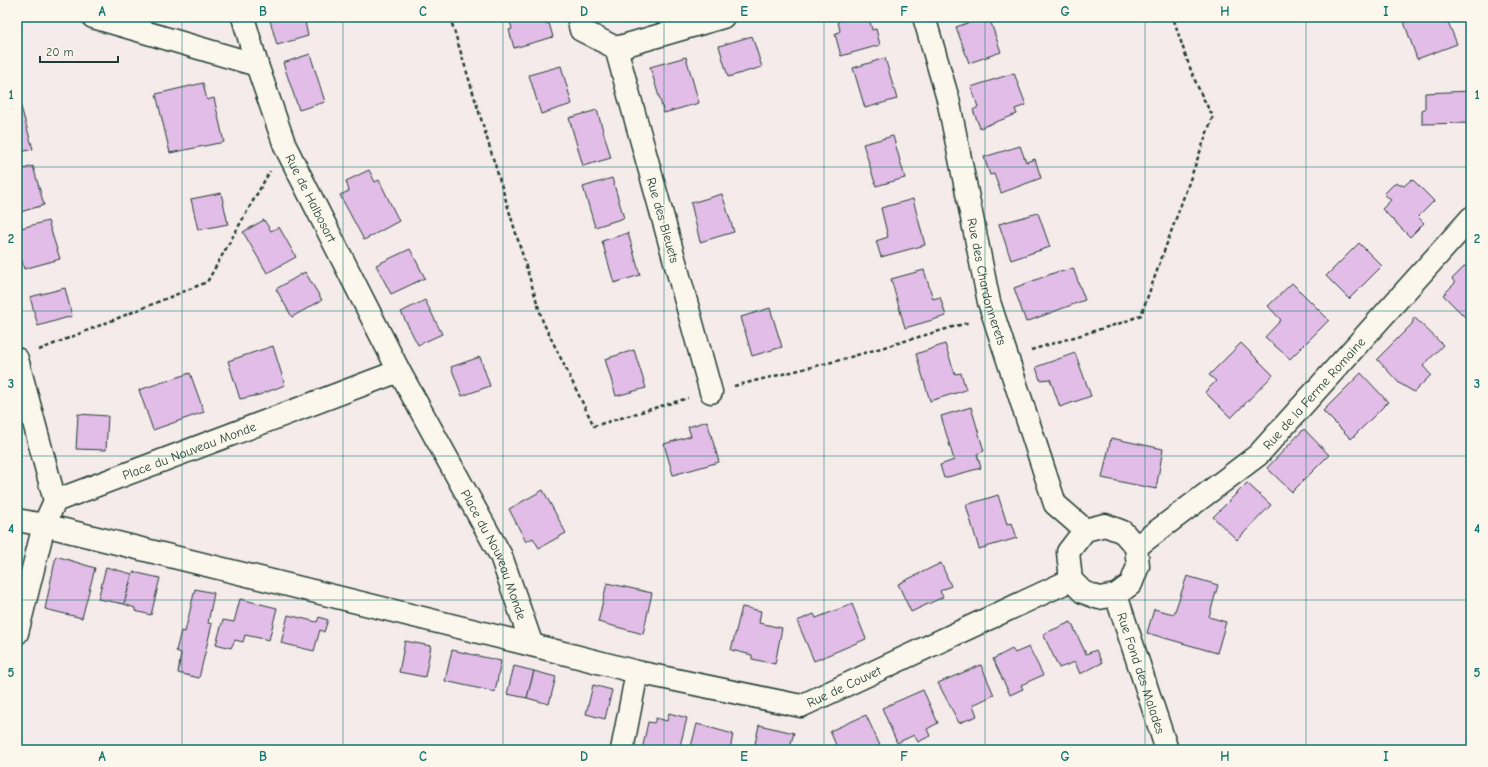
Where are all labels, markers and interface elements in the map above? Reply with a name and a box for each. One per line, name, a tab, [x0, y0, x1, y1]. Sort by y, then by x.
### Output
text: A	[98, 4, 106, 19]
text: B	[259, 4, 267, 19]
text: C	[419, 4, 427, 19]
text: D	[580, 4, 588, 19]
text: E	[740, 4, 748, 19]
text: F	[900, 4, 908, 19]
text: G	[1060, 4, 1070, 19]
text: H	[1220, 4, 1230, 19]
text: I	[1383, 4, 1389, 19]
scale bar	[40, 38, 118, 64]
text: 20 m	[46, 45, 74, 59]
text: 1	[8, 87, 14, 102]
text: 1	[1474, 87, 1480, 102]
street label: Rue de Halbosart	[283, 151, 340, 246]
street label: Rue des Bleuets	[644, 176, 682, 264]
street label: Rue des Chardonnerets	[965, 217, 1010, 347]
text: 2	[8, 231, 14, 246]
text: 2	[1474, 231, 1480, 246]
street label: Rue de la Ferme Romaine	[1259, 334, 1368, 452]
text: 3	[8, 376, 14, 391]
text: 3	[1474, 376, 1480, 391]
street label: Place du Nouveau Monde	[120, 418, 258, 482]
street label: Place du Nouveau Monde	[458, 487, 530, 622]
text: 4	[8, 521, 14, 536]
text: 4	[1474, 521, 1480, 536]
street label: Rue Fond des Malades	[1115, 610, 1169, 735]
street label: Rue de Couvet	[804, 662, 884, 710]
text: 5	[8, 665, 15, 680]
text: 5	[1474, 665, 1481, 680]
text: A	[98, 749, 106, 764]
text: B	[259, 749, 267, 764]
text: C	[419, 749, 427, 764]
text: D	[580, 749, 588, 764]
text: E	[740, 749, 748, 764]
text: F	[900, 749, 908, 764]
text: G	[1060, 749, 1070, 764]
text: H	[1220, 749, 1230, 764]
text: I	[1383, 749, 1389, 764]

